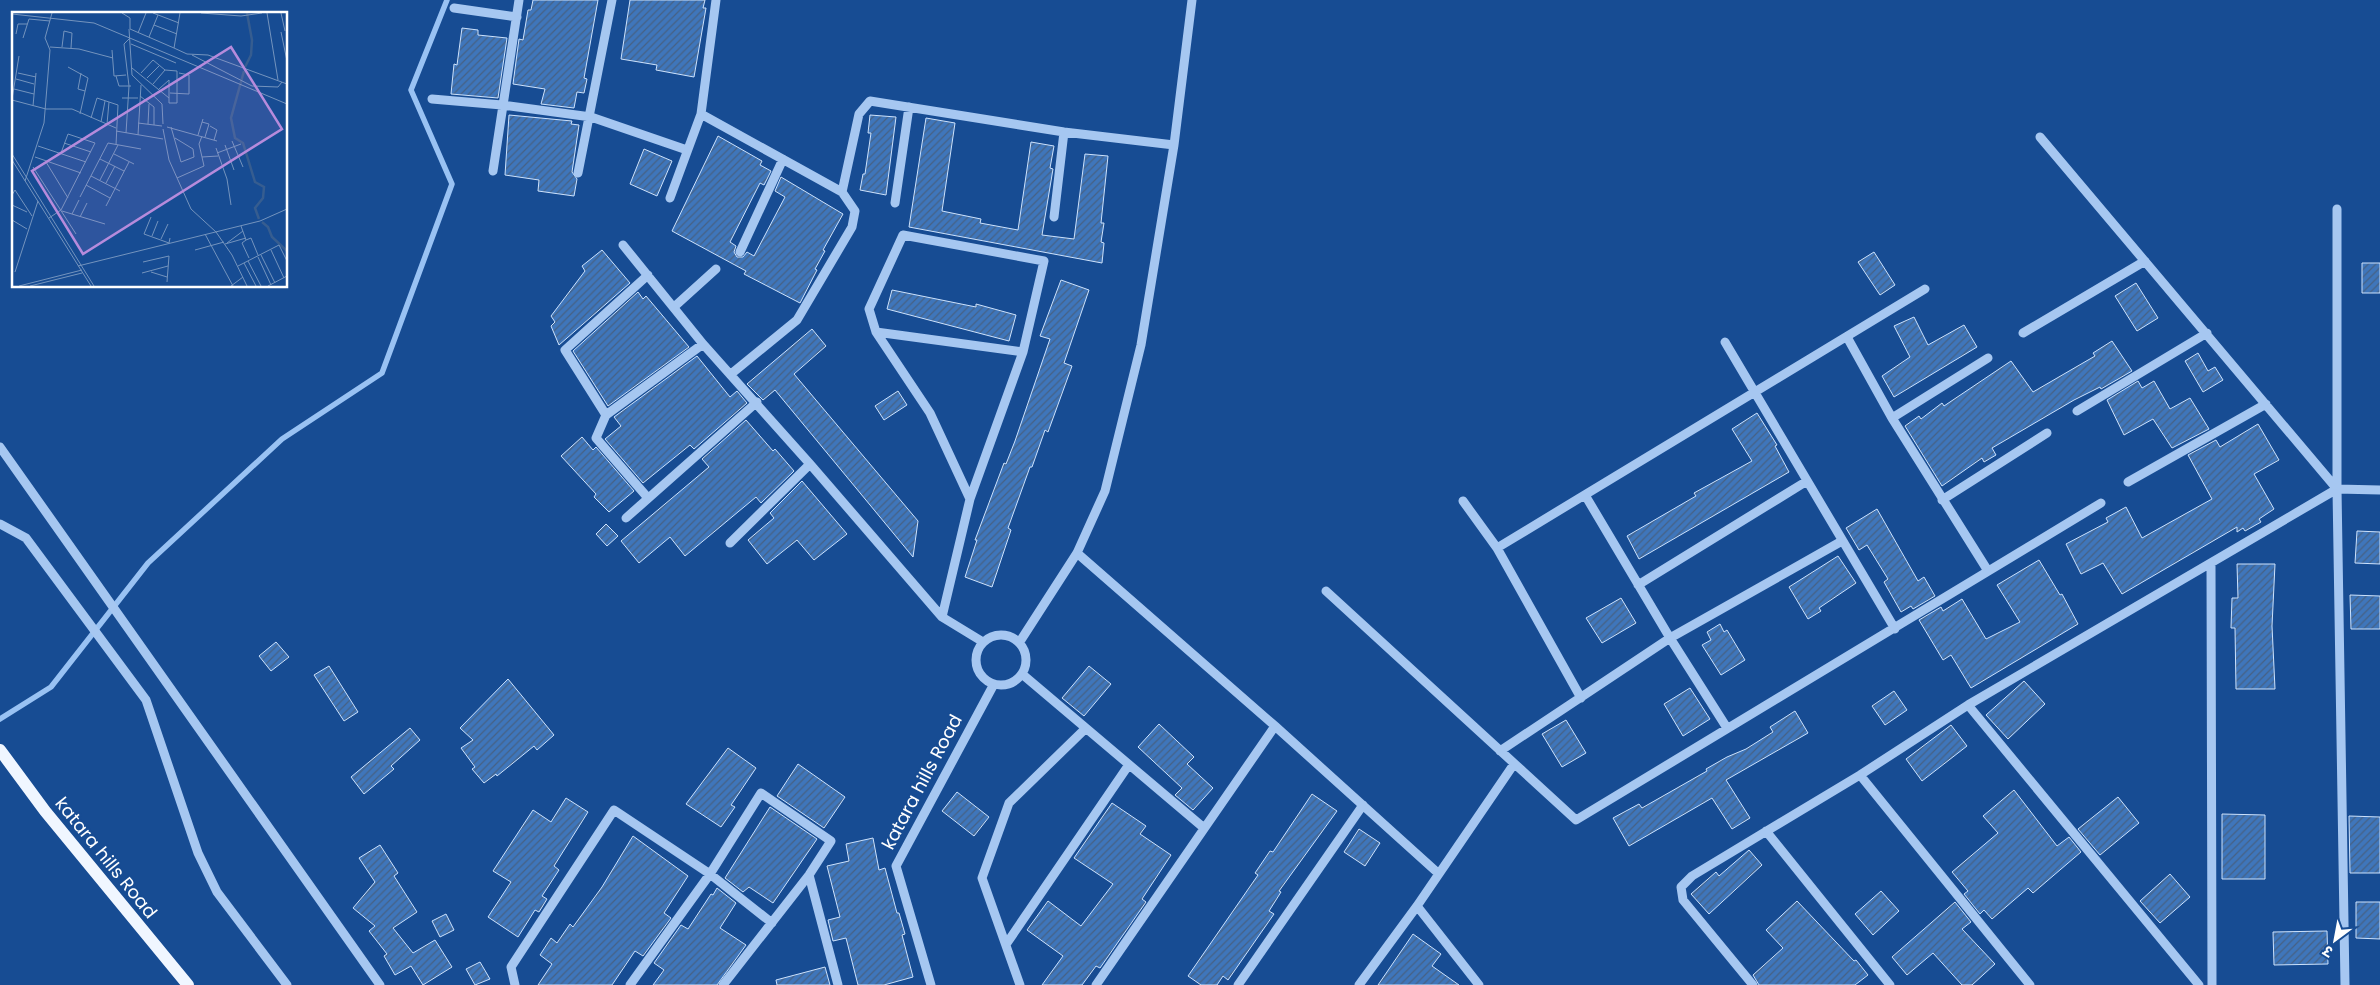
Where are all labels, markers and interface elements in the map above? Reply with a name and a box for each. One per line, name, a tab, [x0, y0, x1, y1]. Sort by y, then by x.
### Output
inset map	[12, 12, 288, 288]
street label: katara hills Road	[875, 710, 968, 854]
street label: katara hills Road	[50, 792, 163, 924]
north arrow	[2310, 915, 2360, 965]
text: उ	[2319, 940, 2338, 962]

